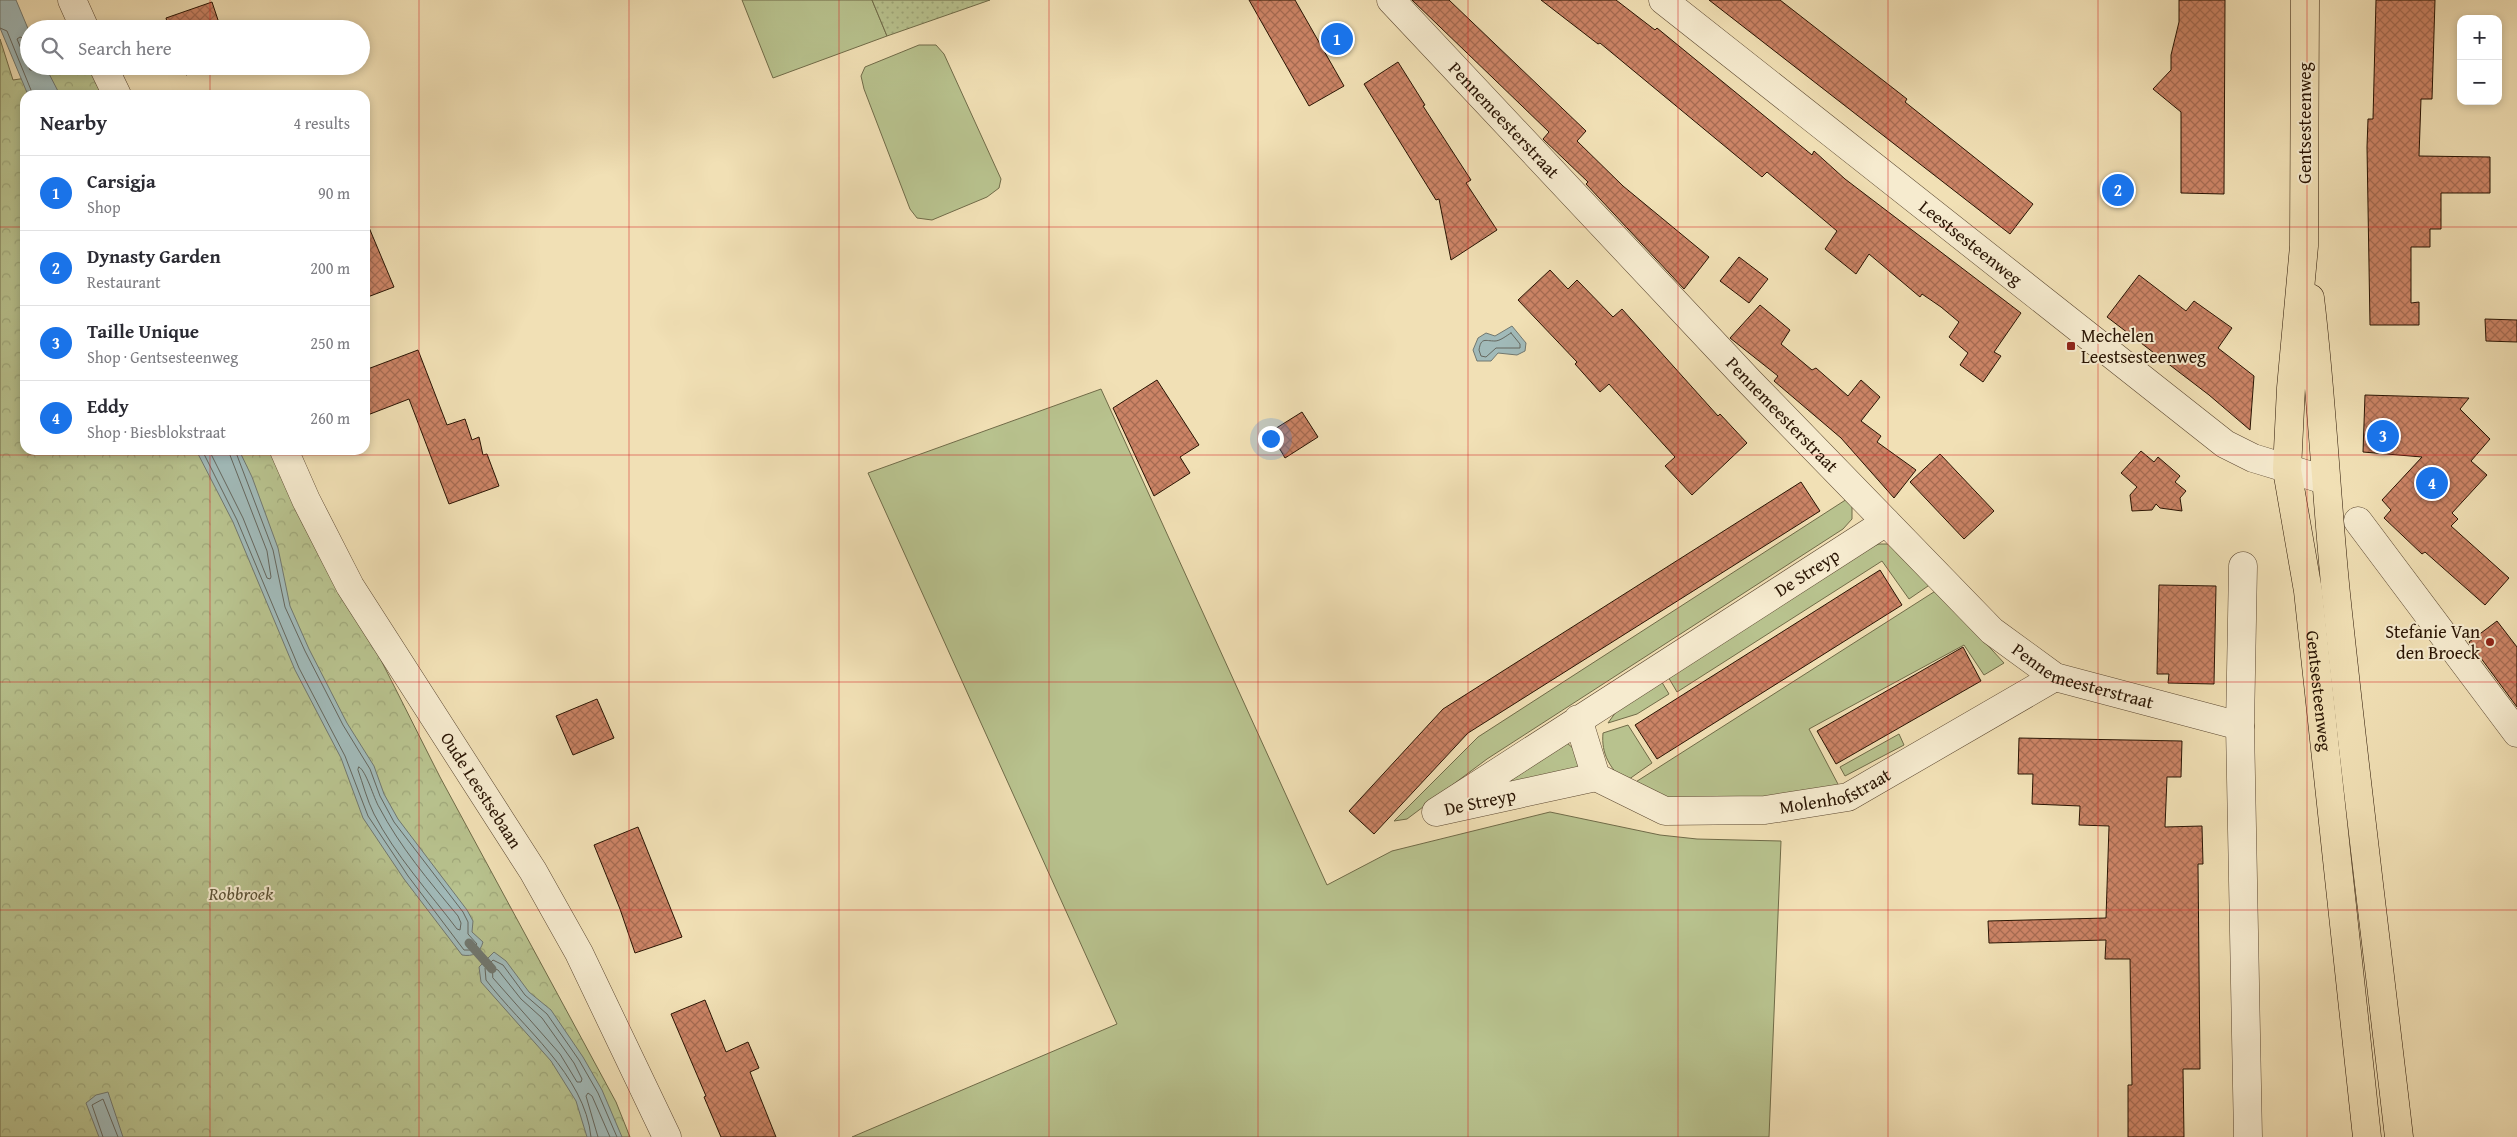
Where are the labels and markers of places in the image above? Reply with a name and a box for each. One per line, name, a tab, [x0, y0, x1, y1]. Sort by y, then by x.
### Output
pin: 1	[1321, 20, 1353, 58]
pin: 2	[2102, 171, 2134, 209]
place label: Mechelen Leestsesteenweg	[2081, 322, 2206, 370]
marker: Mechelen Leestsesteenweg	[2065, 340, 2077, 352]
pin: 3	[2367, 417, 2399, 455]
pin: 4	[2416, 464, 2448, 502]
place label: Stefanie Van den Broeck	[2385, 618, 2481, 666]
marker: Stefanie Van den Broeck	[2484, 636, 2496, 648]

